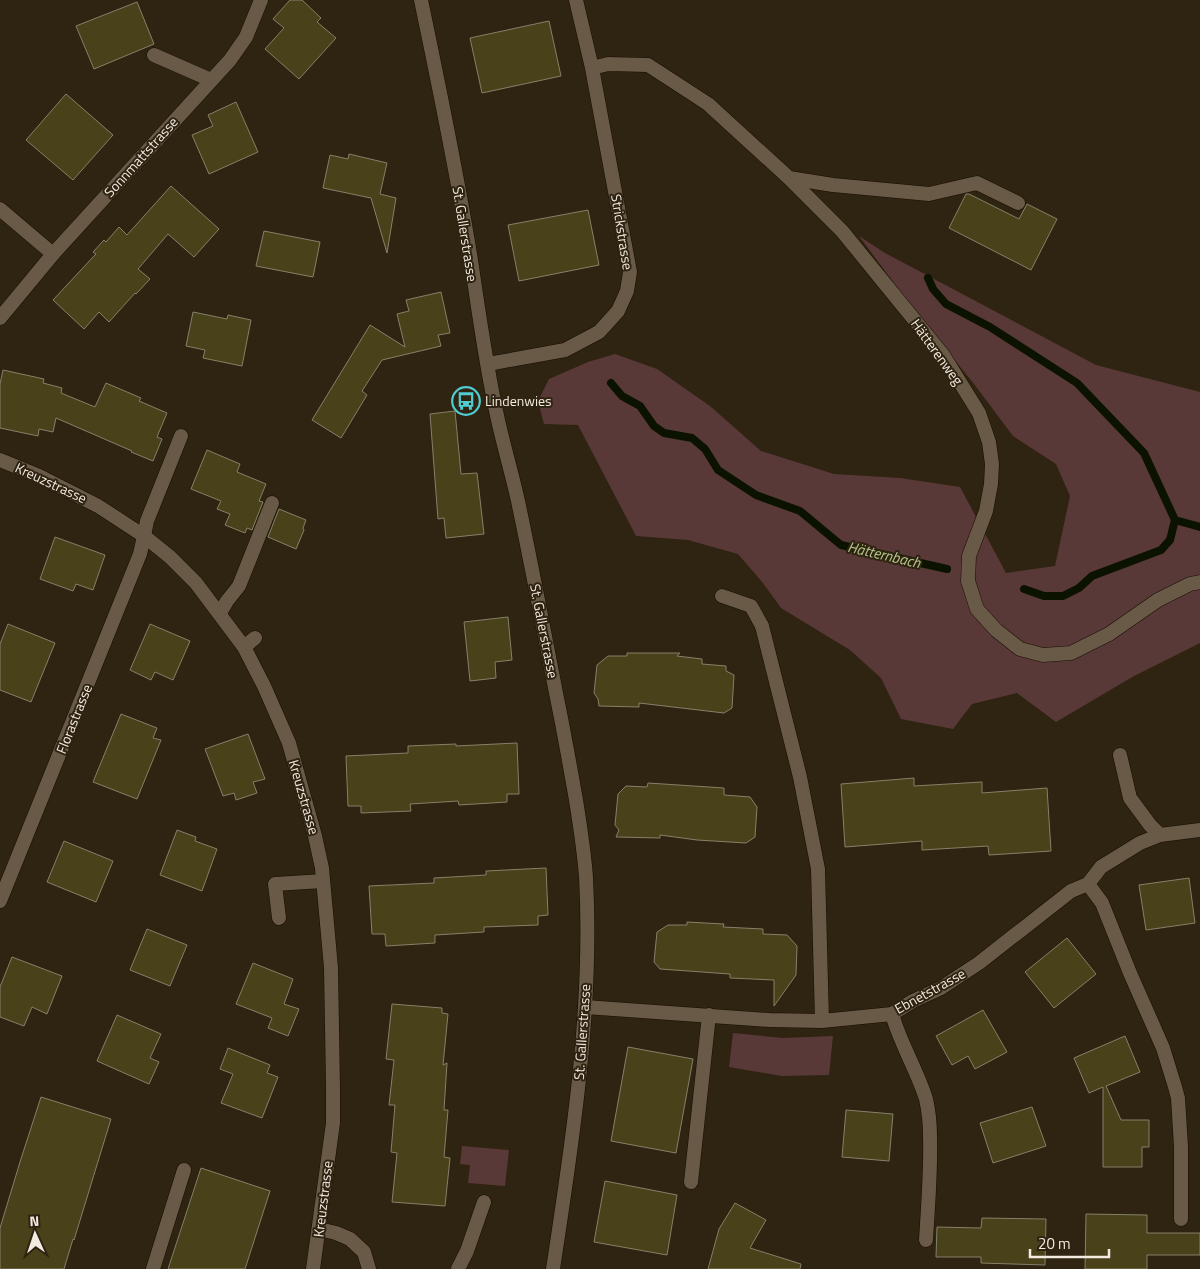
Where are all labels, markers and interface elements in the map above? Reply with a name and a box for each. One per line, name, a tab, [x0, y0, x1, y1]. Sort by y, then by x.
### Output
street label: Sonnmattstrasse	[99, 112, 183, 202]
street label: St. Gallerstrasse	[448, 185, 483, 283]
street label: Strickstrasse	[606, 193, 639, 271]
street label: Hätterenweg	[906, 314, 969, 389]
bus stop icon: Lindenwies	[451, 386, 481, 416]
place label: Lindenwies	[485, 390, 552, 411]
street label: Kreuzstrasse	[12, 457, 90, 508]
water label: Hätternbach	[845, 535, 923, 574]
street label: St. Gallerstrasse	[525, 582, 564, 680]
street label: Florastrasse	[50, 681, 97, 757]
street label: Kreuzstrasse	[284, 757, 325, 837]
street label: Ebnetstrasse	[891, 962, 969, 1019]
street label: St. Gallerstrasse	[568, 983, 595, 1081]
street label: Kreuzstrasse	[307, 1160, 338, 1238]
north arrow	[10, 1209, 60, 1259]
text: N	[29, 1210, 40, 1231]
scale bar	[1030, 1226, 1109, 1258]
text: 20 m	[1038, 1232, 1071, 1255]

